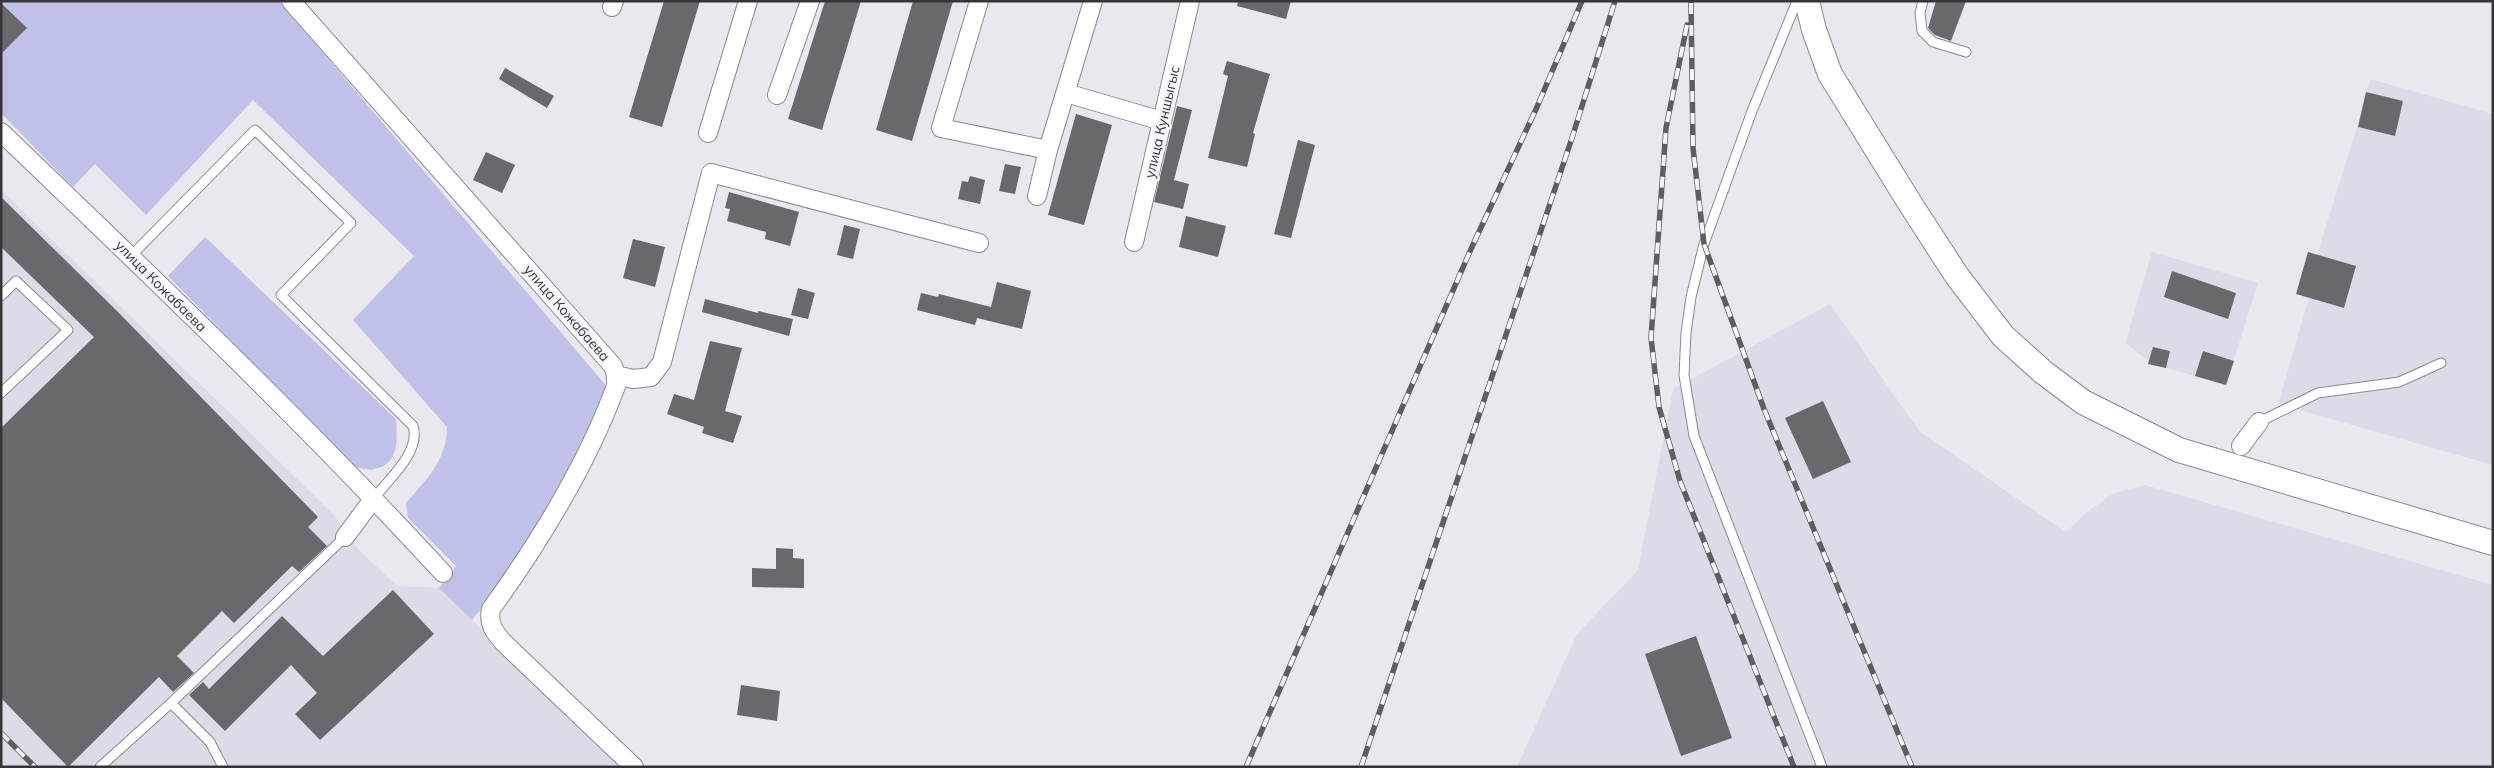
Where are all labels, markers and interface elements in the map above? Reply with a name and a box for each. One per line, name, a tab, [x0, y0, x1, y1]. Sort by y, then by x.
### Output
street label: улица Куншыгыс	[1140, 64, 1184, 180]
street label: улица Кожабаева	[111, 236, 211, 336]
street label: улица Кожабаева	[520, 261, 614, 365]

